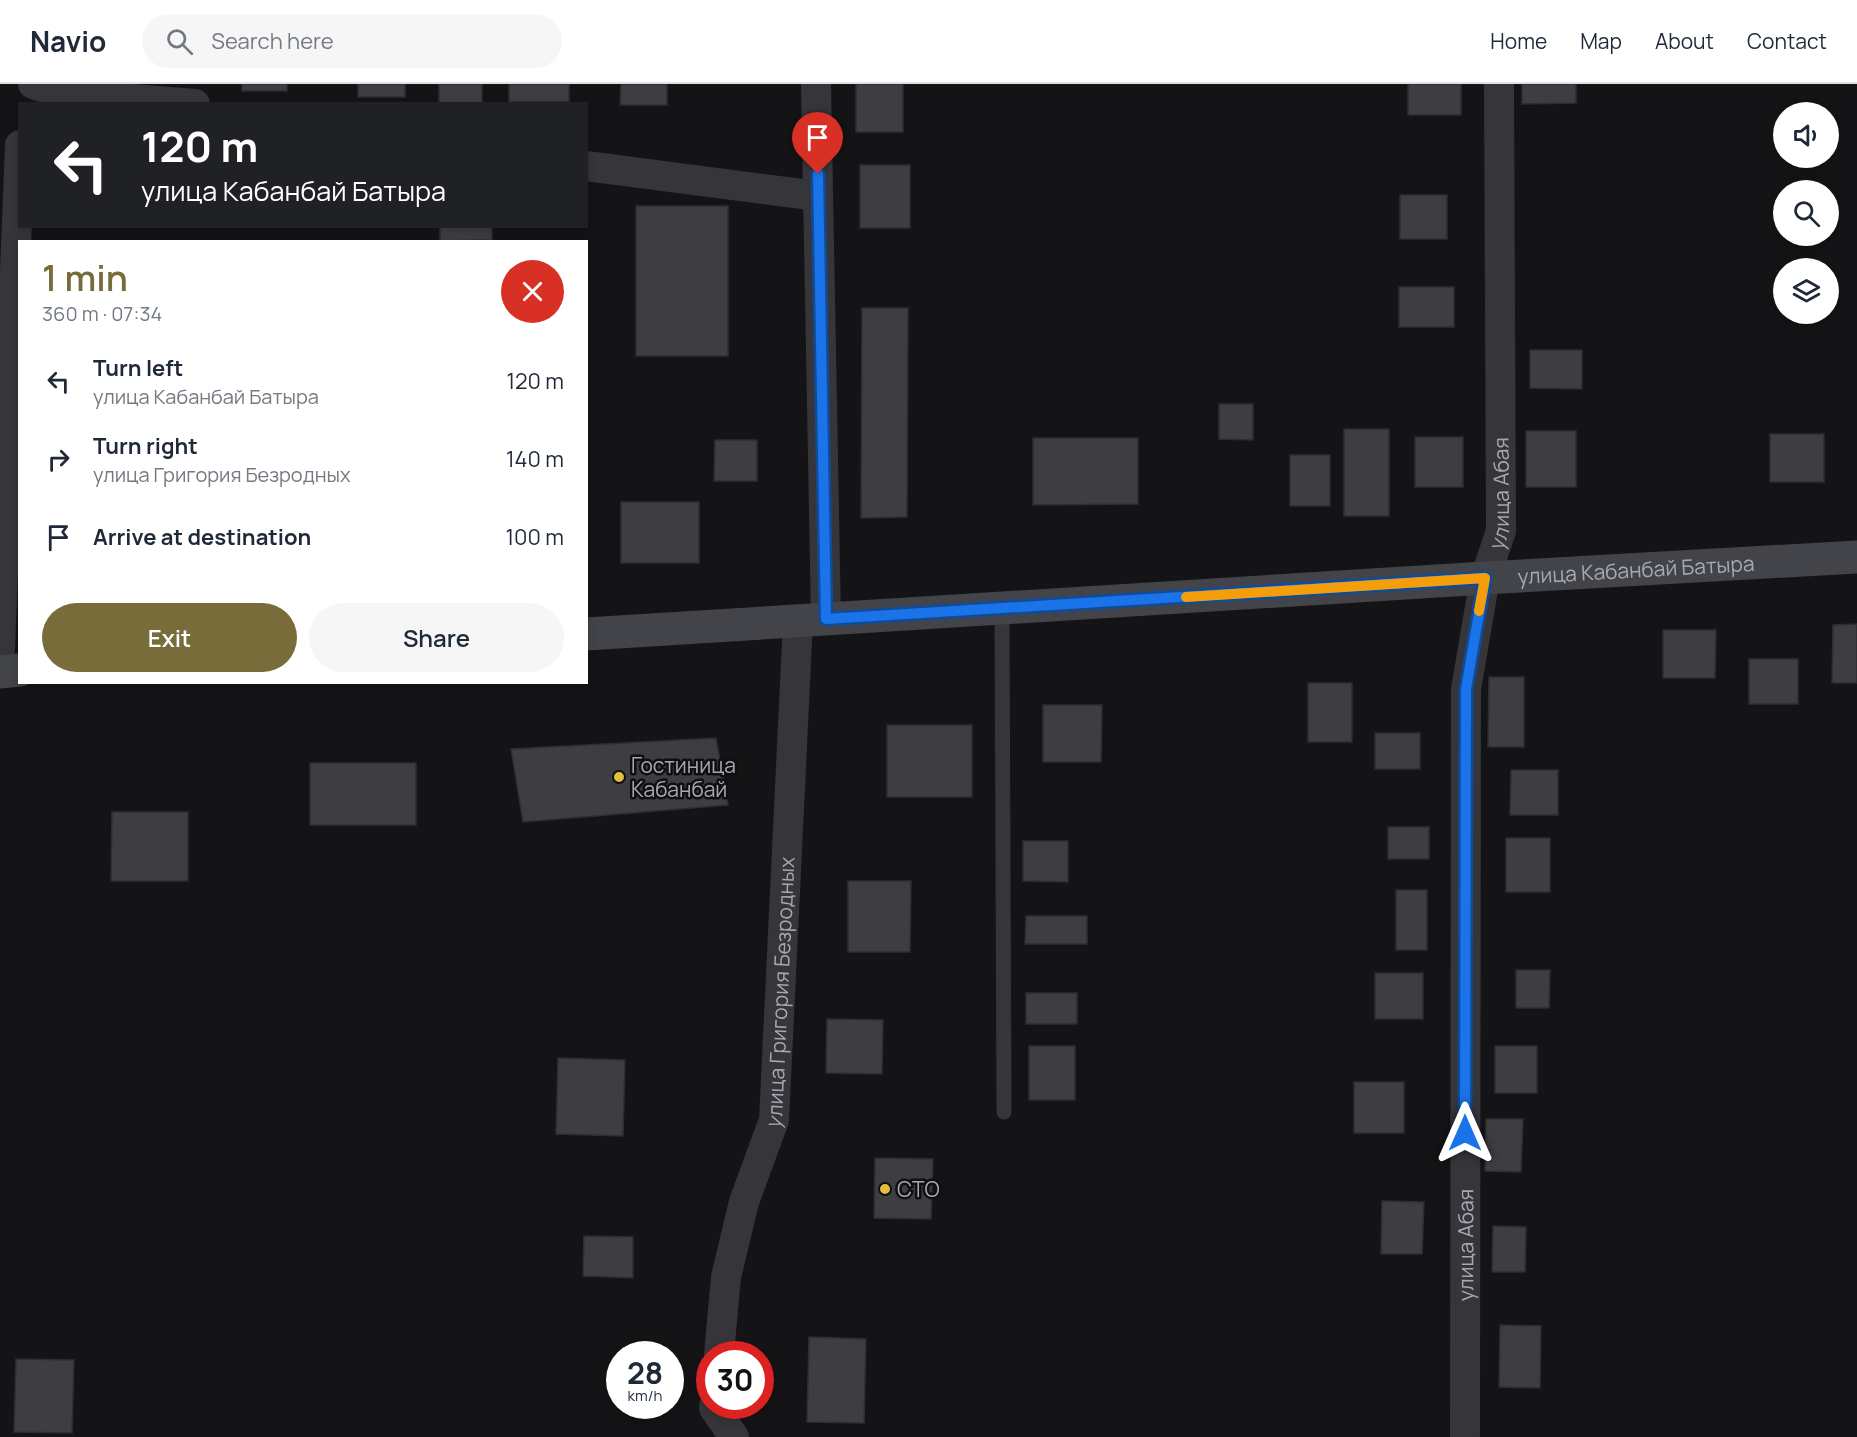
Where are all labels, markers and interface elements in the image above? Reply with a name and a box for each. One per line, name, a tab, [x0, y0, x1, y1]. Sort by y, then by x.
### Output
search box	[142, 14, 562, 68]
text: Navio	[30, 22, 106, 60]
icon: search	[163, 25, 196, 58]
text: Search here	[211, 26, 334, 56]
text: Home	[1490, 27, 1547, 55]
text: Map	[1580, 27, 1622, 55]
text: About	[1655, 27, 1714, 55]
text: Contact	[1747, 27, 1827, 55]
map controls	[1773, 102, 1839, 324]
button: sound	[1773, 102, 1839, 168]
pin	[792, 112, 843, 174]
text: 120 m	[141, 117, 258, 175]
icon: arrive	[801, 121, 834, 154]
icon: left	[42, 126, 120, 204]
text: улица Кабанбай Батыра	[141, 172, 446, 209]
button: search	[1773, 180, 1839, 246]
text: 1 min	[42, 253, 128, 302]
button: layers	[1773, 258, 1839, 324]
button: close	[501, 260, 564, 323]
text: 360 m · 07:34	[42, 300, 162, 327]
text: Turn left	[93, 353, 183, 383]
icon: left	[42, 365, 75, 398]
text: 120 m	[506, 366, 564, 396]
text: улица Кабанбай Батыра	[93, 383, 319, 410]
text: Turn right	[93, 431, 198, 461]
street label: улица Абая	[1482, 437, 1516, 553]
icon: right	[42, 443, 75, 476]
text: 140 m	[506, 444, 564, 474]
text: улица Григория Безродных	[93, 461, 350, 488]
icon: arrive	[42, 521, 75, 554]
text: Arrive at destination	[93, 522, 311, 552]
text: 100 m	[506, 522, 564, 552]
street label: улица Кабанбай Батыра	[1517, 549, 1755, 590]
button: Exit	[42, 603, 297, 672]
button: Share	[309, 603, 564, 672]
place label: Гостиница Кабанбай	[631, 751, 736, 803]
marker: Гостиница Кабанбай	[612, 770, 626, 784]
street label: улица Григория Безродных	[758, 856, 801, 1131]
position arrow	[1433, 1101, 1497, 1165]
place label: СТО	[897, 1175, 940, 1203]
marker: СТО	[878, 1182, 892, 1196]
street label: улица Абая	[1451, 1189, 1479, 1301]
speed limit sign: 30	[696, 1341, 774, 1419]
text: 28	[627, 1352, 663, 1393]
text: km/h	[628, 1385, 662, 1406]

